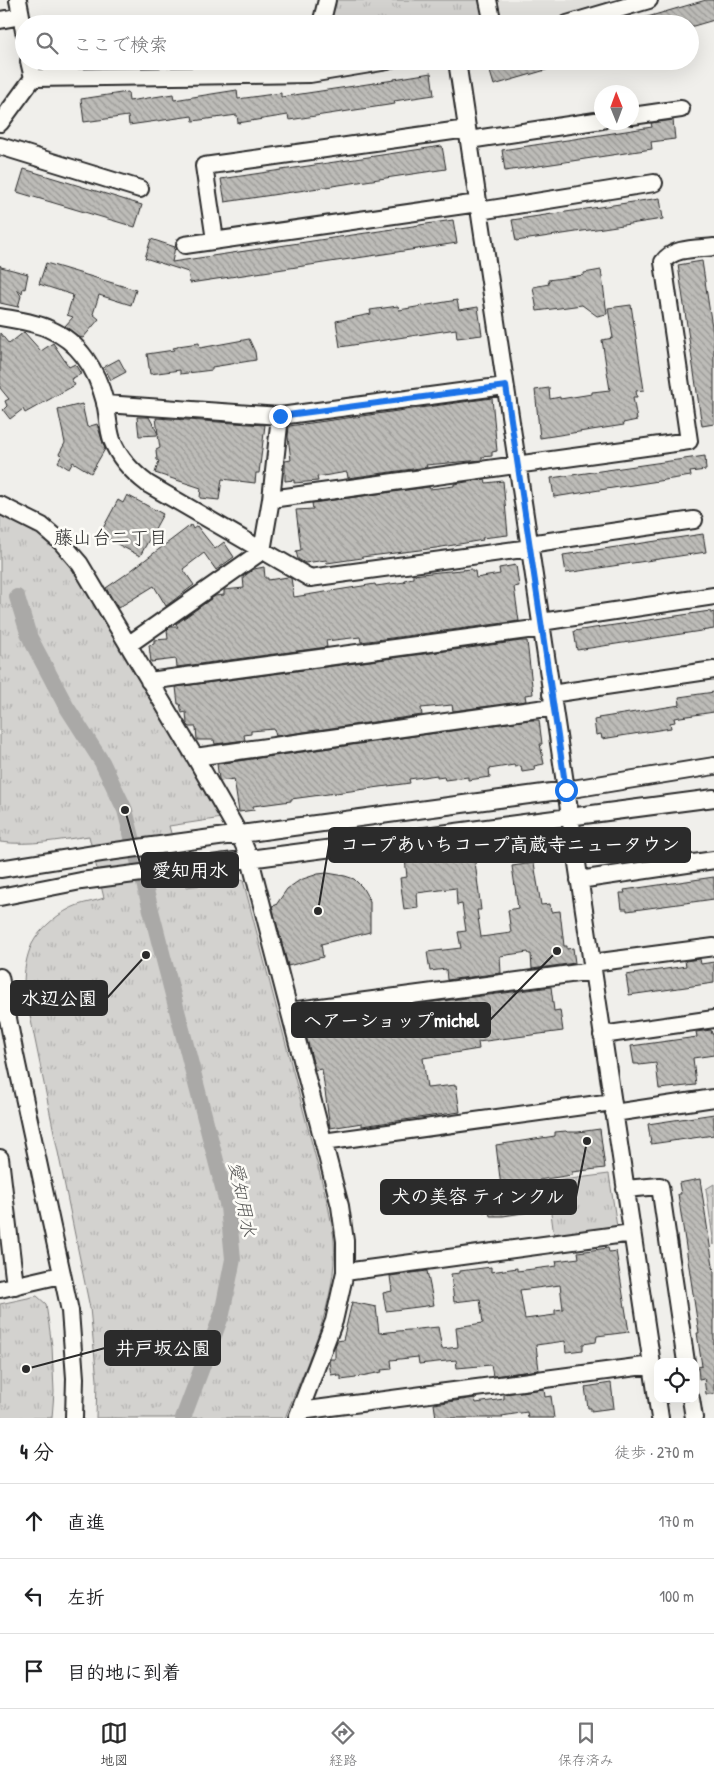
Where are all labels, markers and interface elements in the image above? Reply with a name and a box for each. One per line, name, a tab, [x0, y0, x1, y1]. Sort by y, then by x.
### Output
search box	[15, 15, 699, 70]
icon: search	[33, 29, 61, 57]
text: ここで検索	[73, 31, 168, 57]
north arrow	[594, 85, 639, 130]
route end	[269, 405, 292, 428]
district label: 藤山台二丁目	[54, 524, 168, 550]
route start	[555, 779, 578, 802]
callout: コープあいちコープ高蔵寺ニュータウン	[329, 828, 690, 862]
text: コープあいちコープ高蔵寺ニュータウン	[340, 831, 680, 857]
callout: 愛知用水	[142, 853, 238, 887]
text: 愛知用水	[152, 857, 228, 883]
callout: 水辺公園	[11, 981, 107, 1015]
text: 水辺公園	[21, 985, 97, 1011]
callout: ヘアーショップmichel	[292, 1003, 490, 1037]
text: ヘアーショップmichel	[303, 1007, 480, 1033]
water label: 愛知用水	[223, 1159, 263, 1239]
callout: 犬の美容 ティンクル	[381, 1180, 576, 1214]
text: 犬の美容 ティンクル	[391, 1183, 565, 1209]
callout: 井戸坂公園	[105, 1331, 220, 1365]
text: 井戸坂公園	[115, 1335, 211, 1361]
map controls	[654, 1358, 699, 1403]
button: locate	[654, 1358, 699, 1403]
text: 4 分	[20, 1437, 54, 1466]
text: 徒歩 · 270 m	[614, 1441, 694, 1463]
icon: ahead	[20, 1507, 48, 1535]
text: 直進	[67, 1509, 105, 1535]
text: 170 m	[659, 1510, 694, 1532]
icon: left	[20, 1582, 48, 1610]
text: 左折	[67, 1584, 105, 1610]
text: 100 m	[659, 1585, 694, 1607]
icon: arrive	[20, 1657, 48, 1685]
text: 目的地に到着	[67, 1659, 181, 1685]
tab: 地図	[100, 1719, 128, 1769]
tab: 経路	[329, 1719, 357, 1769]
tab: 保存済み	[558, 1719, 614, 1769]

